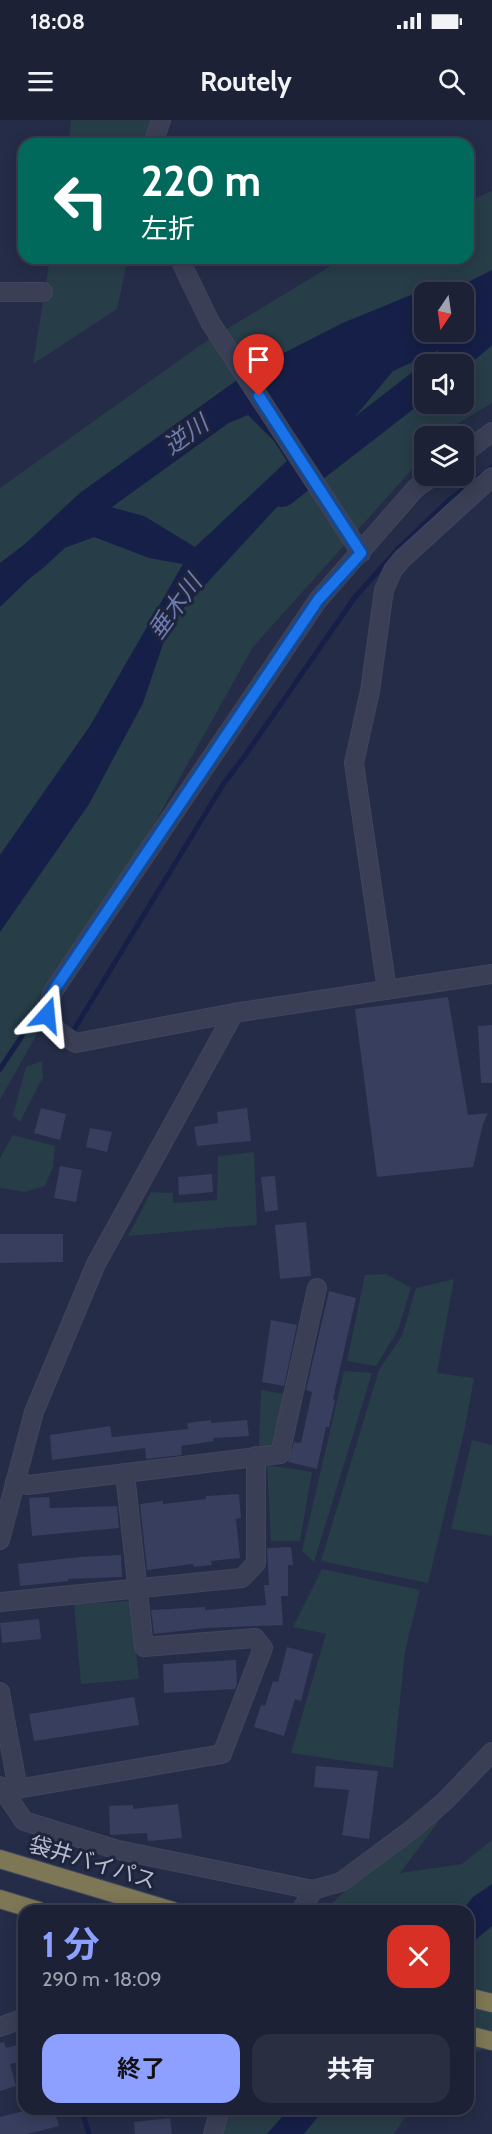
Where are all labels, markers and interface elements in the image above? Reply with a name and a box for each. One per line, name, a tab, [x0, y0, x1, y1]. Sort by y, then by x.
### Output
text: 18:08	[30, 8, 85, 35]
icon: menu	[24, 65, 57, 98]
text: Routely	[200, 65, 292, 98]
icon: search	[435, 65, 468, 98]
text: 220 m	[141, 155, 261, 207]
icon: left	[42, 162, 120, 240]
text: 左折	[141, 212, 195, 245]
north arrow	[414, 282, 474, 342]
map controls	[414, 282, 474, 486]
pin	[233, 334, 284, 396]
icon: arrive	[242, 343, 275, 376]
button: sound	[414, 354, 474, 414]
water label: 逆川	[158, 407, 216, 460]
button: layers	[414, 426, 474, 486]
water label: 垂木川	[142, 567, 209, 644]
position arrow	[15, 983, 79, 1047]
street label: 袋井バイパス	[26, 1830, 160, 1895]
text: 1 分	[42, 1922, 99, 1966]
button: close	[387, 1925, 450, 1988]
text: 290 m · 18:09	[42, 1967, 162, 1991]
button: 終了	[42, 2034, 240, 2103]
button: 共有	[252, 2034, 450, 2103]

